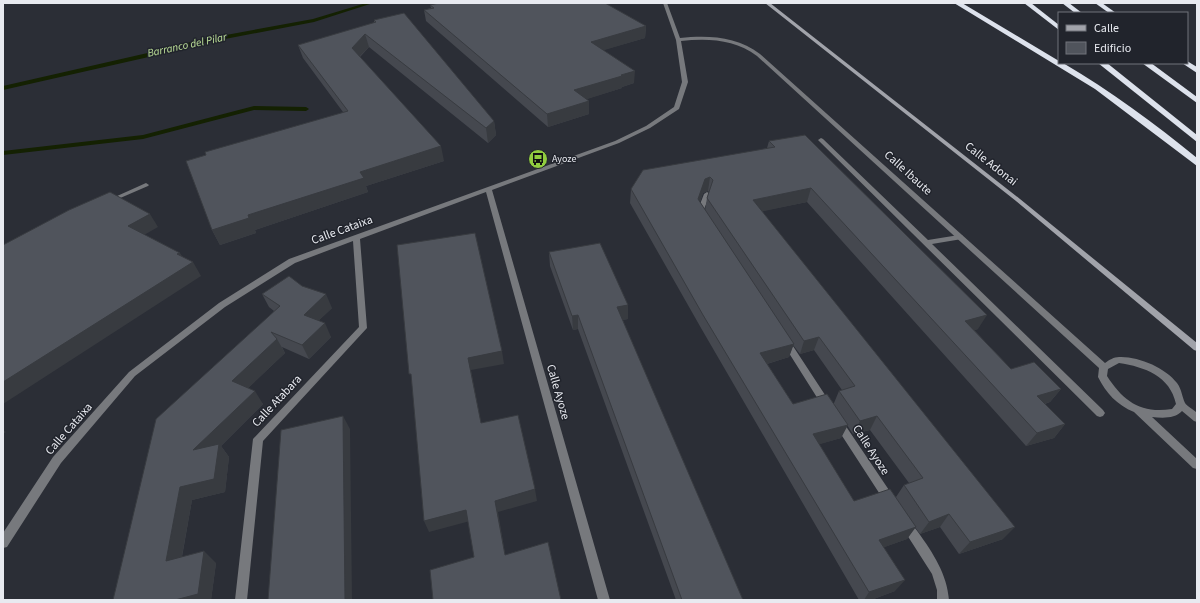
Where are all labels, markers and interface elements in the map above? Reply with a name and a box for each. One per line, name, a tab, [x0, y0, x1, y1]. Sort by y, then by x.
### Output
legend	[1058, 12, 1188, 64]
text: Calle	[1094, 20, 1119, 37]
water label: Barranco del Pilar	[146, 29, 229, 61]
text: Edificio	[1094, 40, 1131, 57]
street label: Calle Adonai	[961, 138, 1021, 190]
street label: Calle Ibaute	[880, 147, 936, 199]
bus stop icon: Ayoze	[527, 148, 549, 170]
place label: Ayoze	[552, 152, 577, 166]
street label: Calle Cataixa	[309, 211, 375, 249]
street label: Calle Ayoze	[542, 362, 574, 422]
street label: Calle Atabara	[248, 371, 306, 431]
street label: Calle Cataixa	[42, 399, 96, 459]
street label: Calle Ayoze	[848, 422, 894, 478]

